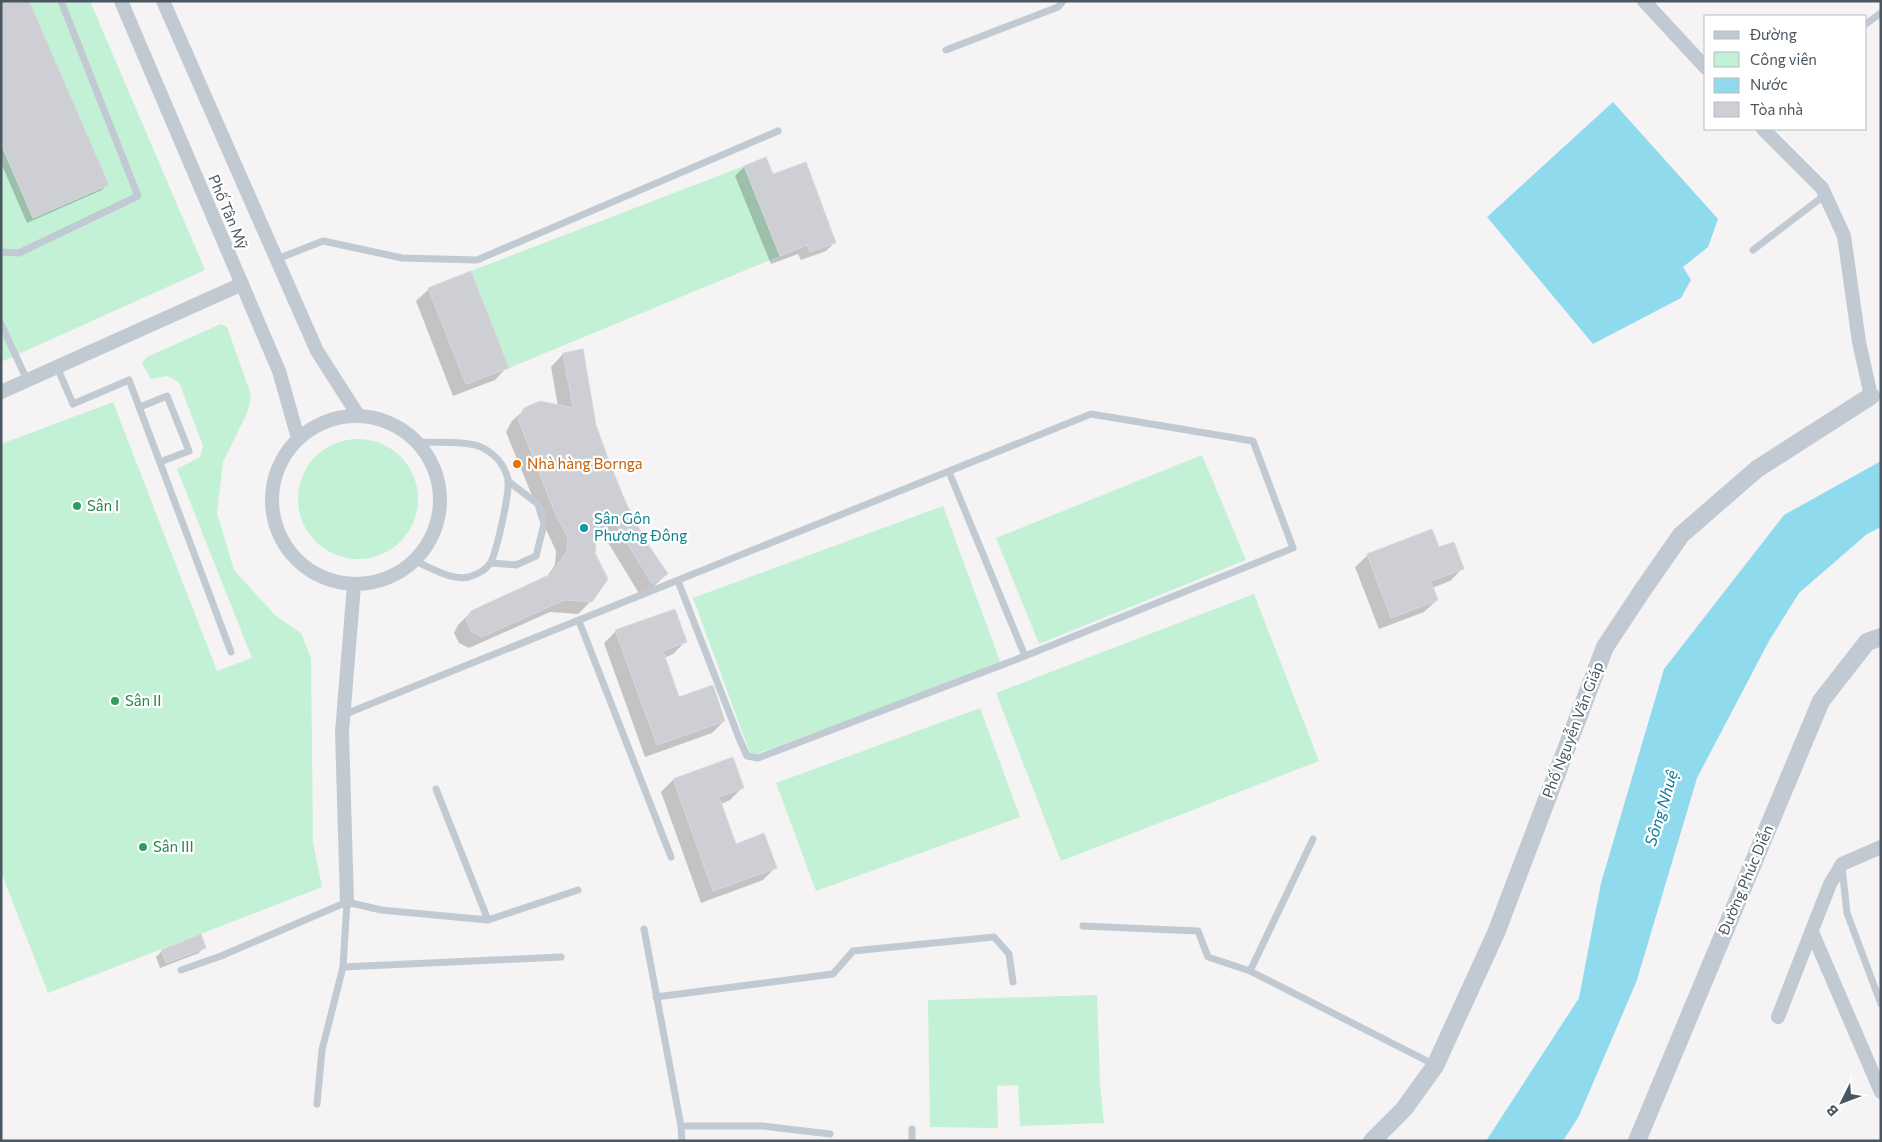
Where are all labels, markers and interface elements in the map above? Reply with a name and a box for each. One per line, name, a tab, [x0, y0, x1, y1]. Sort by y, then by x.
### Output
legend	[1704, 15, 1867, 130]
text: Đường	[1749, 25, 1797, 43]
text: Công viên	[1750, 50, 1817, 68]
text: Nước	[1750, 75, 1788, 93]
text: Tòa nhà	[1750, 100, 1803, 118]
street label: Phố Tân Mỹ	[205, 172, 253, 252]
place label: Nhà hàng Bornga	[527, 454, 643, 472]
marker: Nhà hàng Bornga	[511, 458, 523, 470]
place label: Sân I	[87, 496, 119, 514]
marker: Sân I	[71, 500, 83, 512]
place label: Sân Gôn Phương Đông	[594, 509, 687, 544]
marker: Sân Gôn Phương Đông	[578, 522, 590, 534]
street label: Phố Nguyễn Văn Giáp	[1538, 659, 1606, 800]
place label: Sân II	[125, 691, 161, 709]
marker: Sân II	[109, 695, 121, 707]
water label: Sông Nhuệ	[1640, 767, 1681, 848]
street label: Đường Phúc Diễn	[1713, 822, 1776, 938]
place label: Sân III	[153, 837, 194, 855]
marker: Sân III	[137, 841, 149, 853]
north arrow	[1817, 1077, 1867, 1127]
text: B	[1823, 1102, 1841, 1120]

